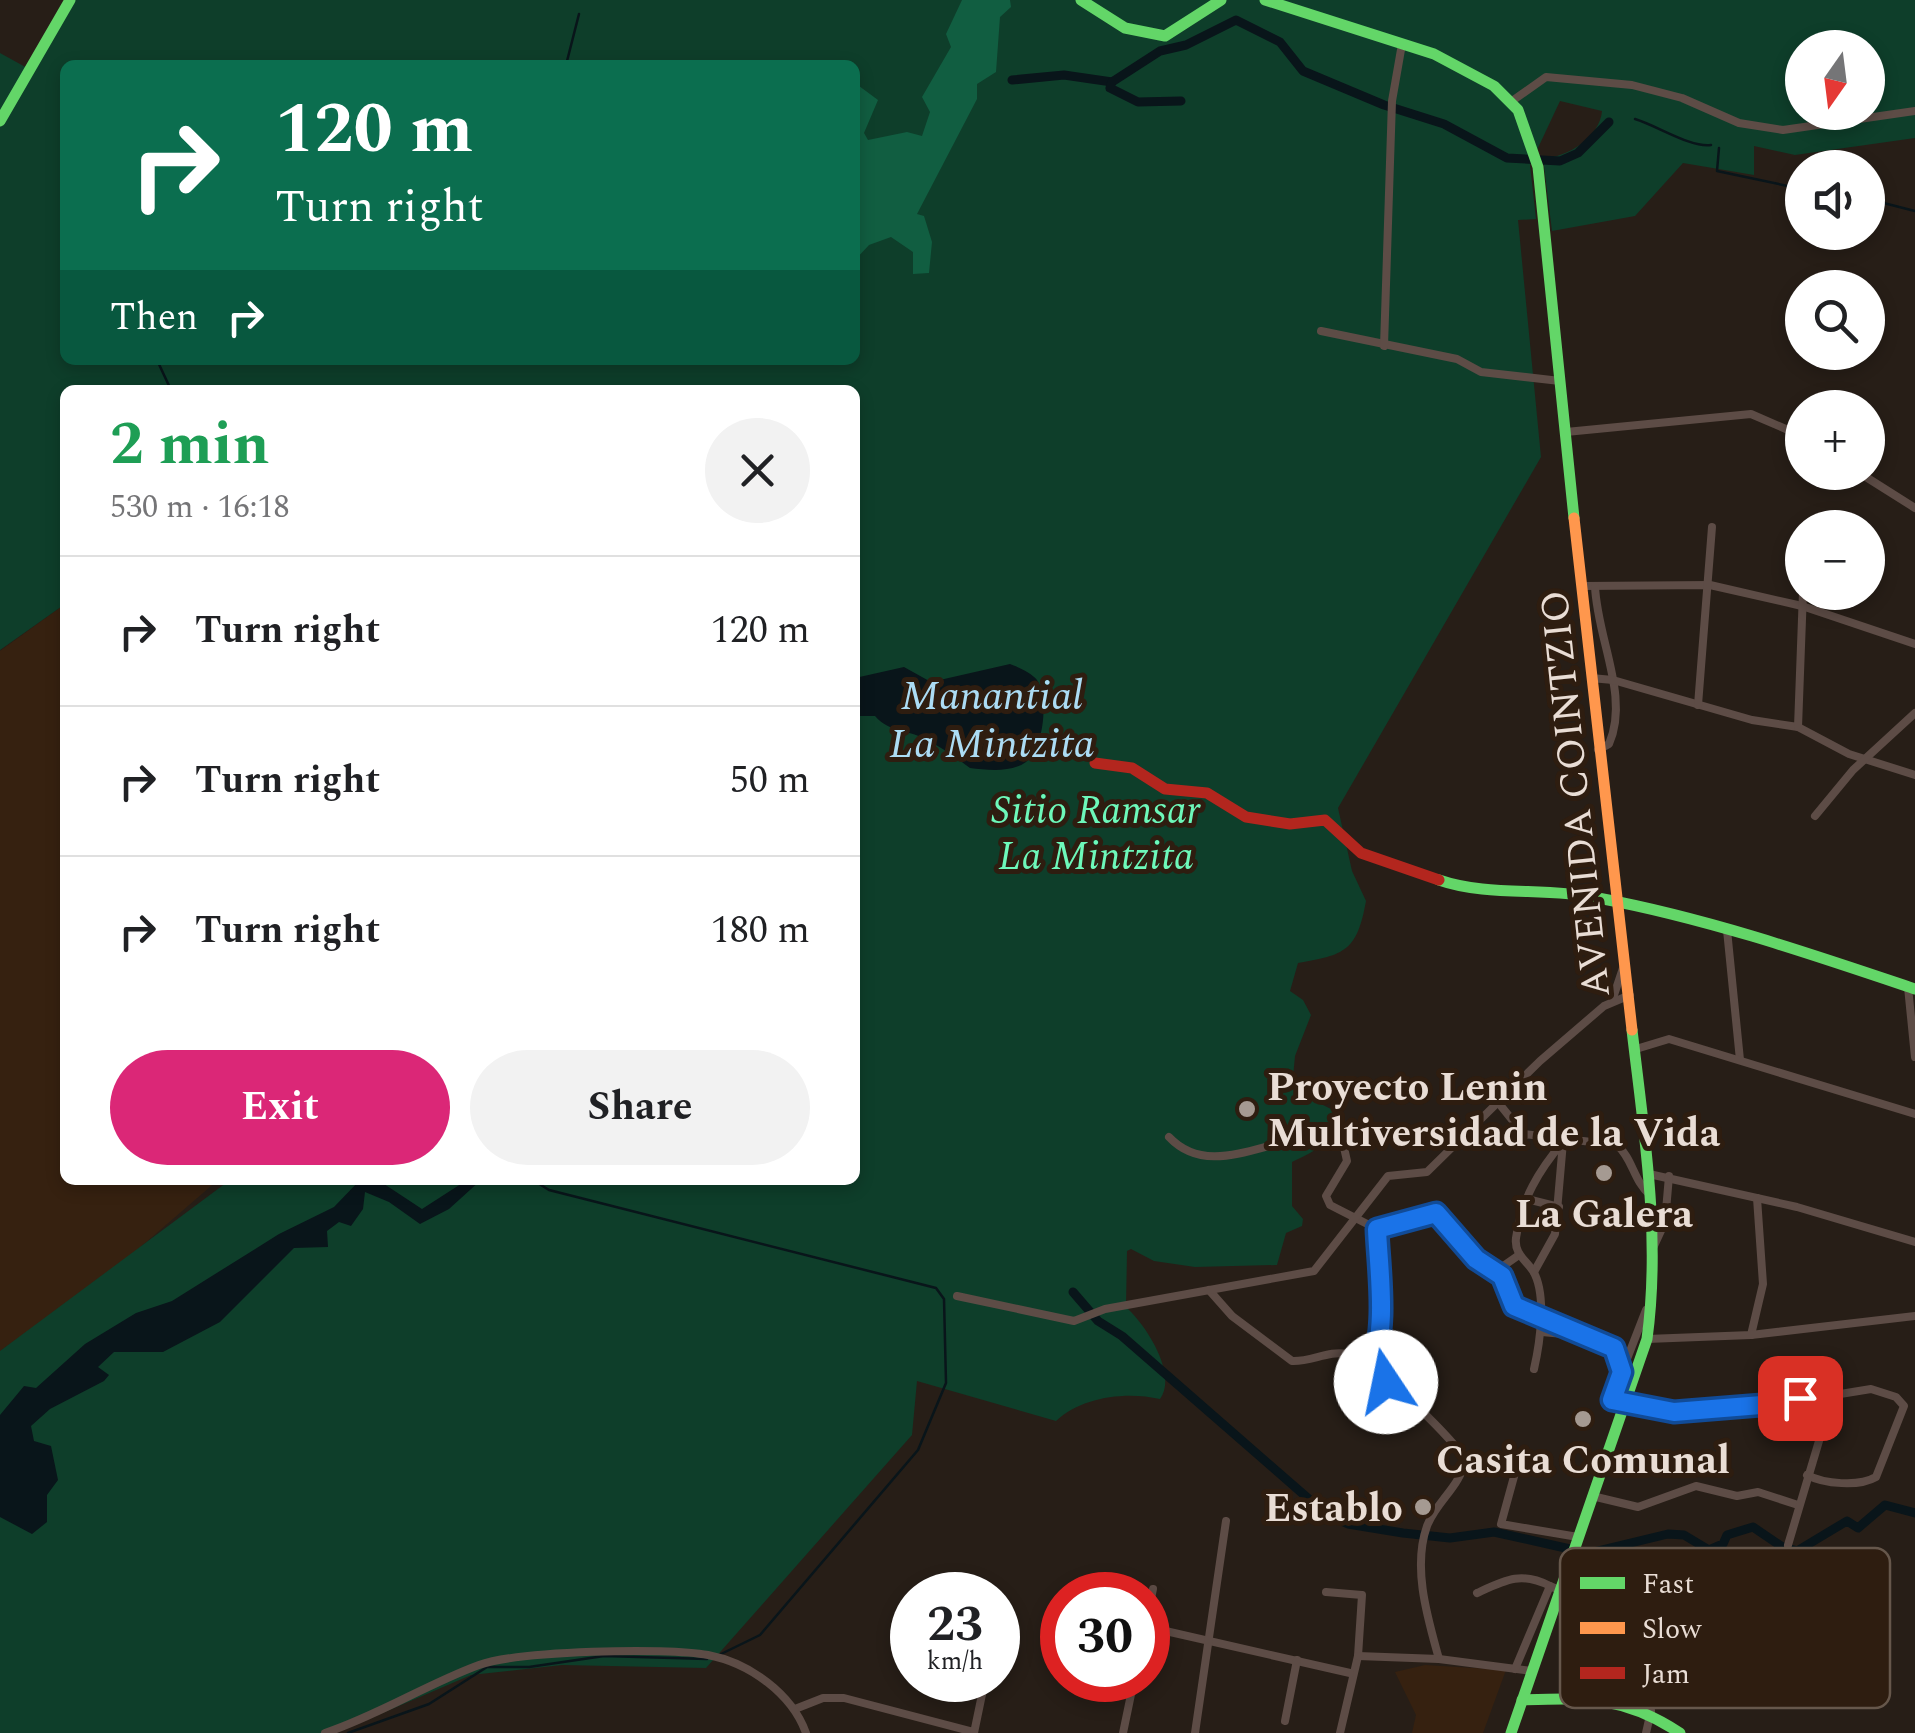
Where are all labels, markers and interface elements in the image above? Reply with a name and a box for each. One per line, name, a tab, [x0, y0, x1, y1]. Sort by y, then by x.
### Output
north arrow	[1785, 30, 1885, 130]
map controls	[1785, 30, 1885, 610]
text: 120 m	[275, 77, 473, 183]
icon: right	[110, 100, 240, 230]
button: sound	[1785, 150, 1885, 250]
text: Turn right	[275, 173, 484, 242]
button: search	[1785, 270, 1885, 370]
text: Then	[110, 289, 198, 347]
icon: right	[218, 290, 273, 345]
button: +	[1785, 390, 1885, 490]
text: 2 min	[110, 399, 270, 491]
button: close	[705, 418, 810, 523]
text: 530 m · 16:18	[110, 483, 290, 532]
button: −	[1785, 510, 1885, 610]
street label: AVENIDA COINTZIO	[1525, 587, 1628, 1000]
text: Turn right	[195, 602, 380, 660]
text: 120 m	[711, 602, 810, 660]
icon: right	[110, 604, 165, 659]
water label: Manantial La Mintzita	[889, 665, 1095, 776]
text: Turn right	[195, 752, 380, 810]
text: 50 m	[730, 752, 810, 810]
icon: right	[110, 754, 165, 809]
park label: Sitio Ramsar La Mintzita	[992, 781, 1202, 888]
text: Turn right	[195, 902, 380, 960]
text: 180 m	[711, 902, 810, 960]
icon: right	[110, 904, 165, 959]
button: Exit	[110, 1050, 450, 1165]
button: Share	[470, 1050, 810, 1165]
place label: Proyecto Lenin Multiversidad de la Vida	[1267, 1058, 1721, 1165]
marker: Proyecto Lenin Multiversidad de la Vida	[1236, 1098, 1258, 1120]
marker: La Galera	[1593, 1162, 1615, 1184]
place label: La Galera	[1515, 1185, 1693, 1246]
position arrow	[1334, 1330, 1438, 1434]
pin	[1758, 1356, 1843, 1441]
icon: arrive	[1773, 1371, 1828, 1426]
marker: Casita Comunal	[1572, 1408, 1594, 1430]
place label: Casita Comunal	[1436, 1431, 1730, 1492]
place label: Establo	[1264, 1479, 1403, 1540]
marker: Establo	[1412, 1496, 1434, 1518]
legend	[1560, 1548, 1890, 1708]
text: Fast	[1642, 1563, 1694, 1606]
speed limit sign: 30	[1040, 1572, 1170, 1702]
text: 23	[927, 1587, 983, 1663]
text: Slow	[1642, 1608, 1702, 1651]
text: km/h	[927, 1643, 983, 1681]
text: Jam	[1642, 1653, 1690, 1696]

